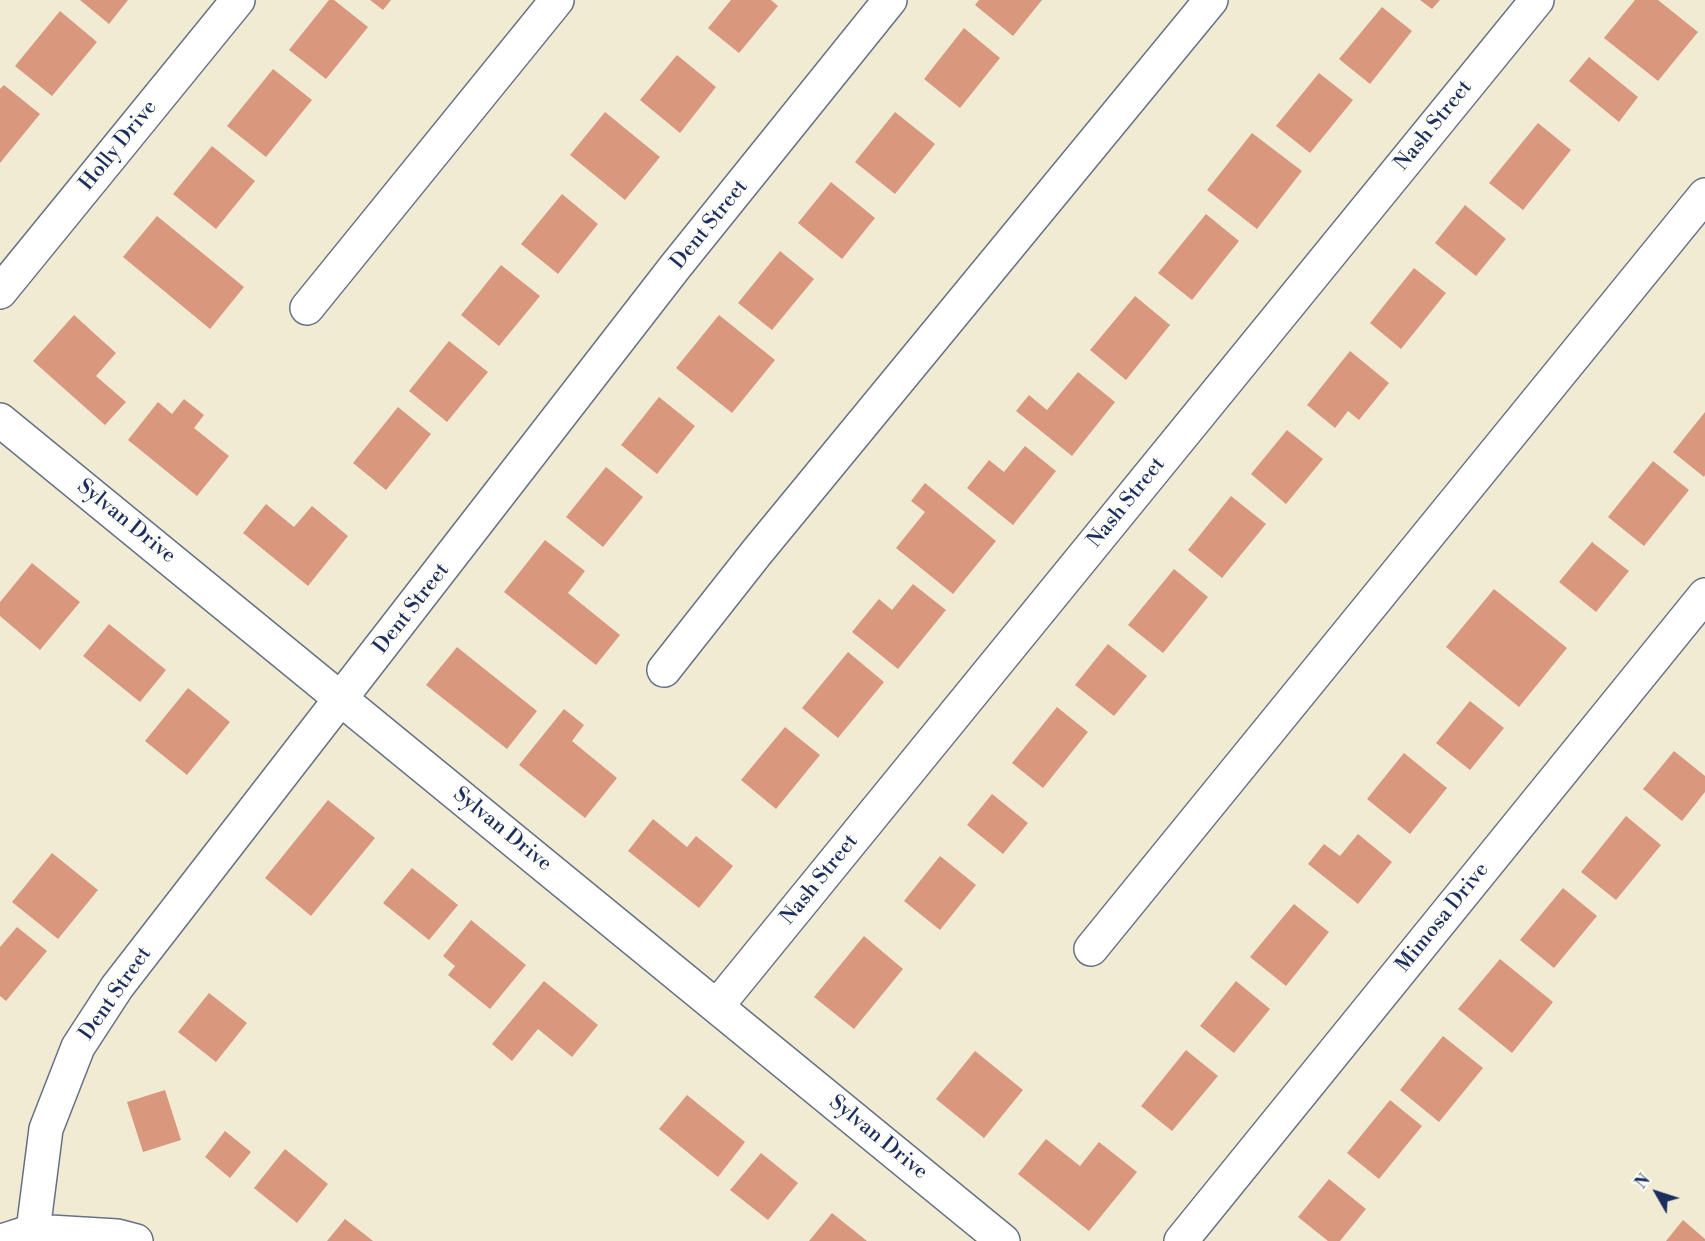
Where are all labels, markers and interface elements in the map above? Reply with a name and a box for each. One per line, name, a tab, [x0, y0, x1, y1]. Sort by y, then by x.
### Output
street label: Nash Street	[1390, 76, 1478, 176]
street label: Holly Drive	[75, 96, 163, 196]
street label: Dent Street	[666, 175, 754, 275]
street label: Nash Street	[1083, 453, 1171, 553]
street label: Sylvan Drive	[72, 475, 180, 569]
street label: Dent Street	[369, 559, 455, 659]
street label: Sylvan Drive	[448, 783, 556, 877]
street label: Nash Street	[776, 830, 864, 930]
street label: Mimosa Drive	[1391, 858, 1495, 978]
street label: Dent Street	[75, 942, 157, 1046]
street label: Sylvan Drive	[824, 1091, 932, 1185]
north arrow	[1627, 1163, 1687, 1223]
text: N	[1631, 1170, 1655, 1193]

